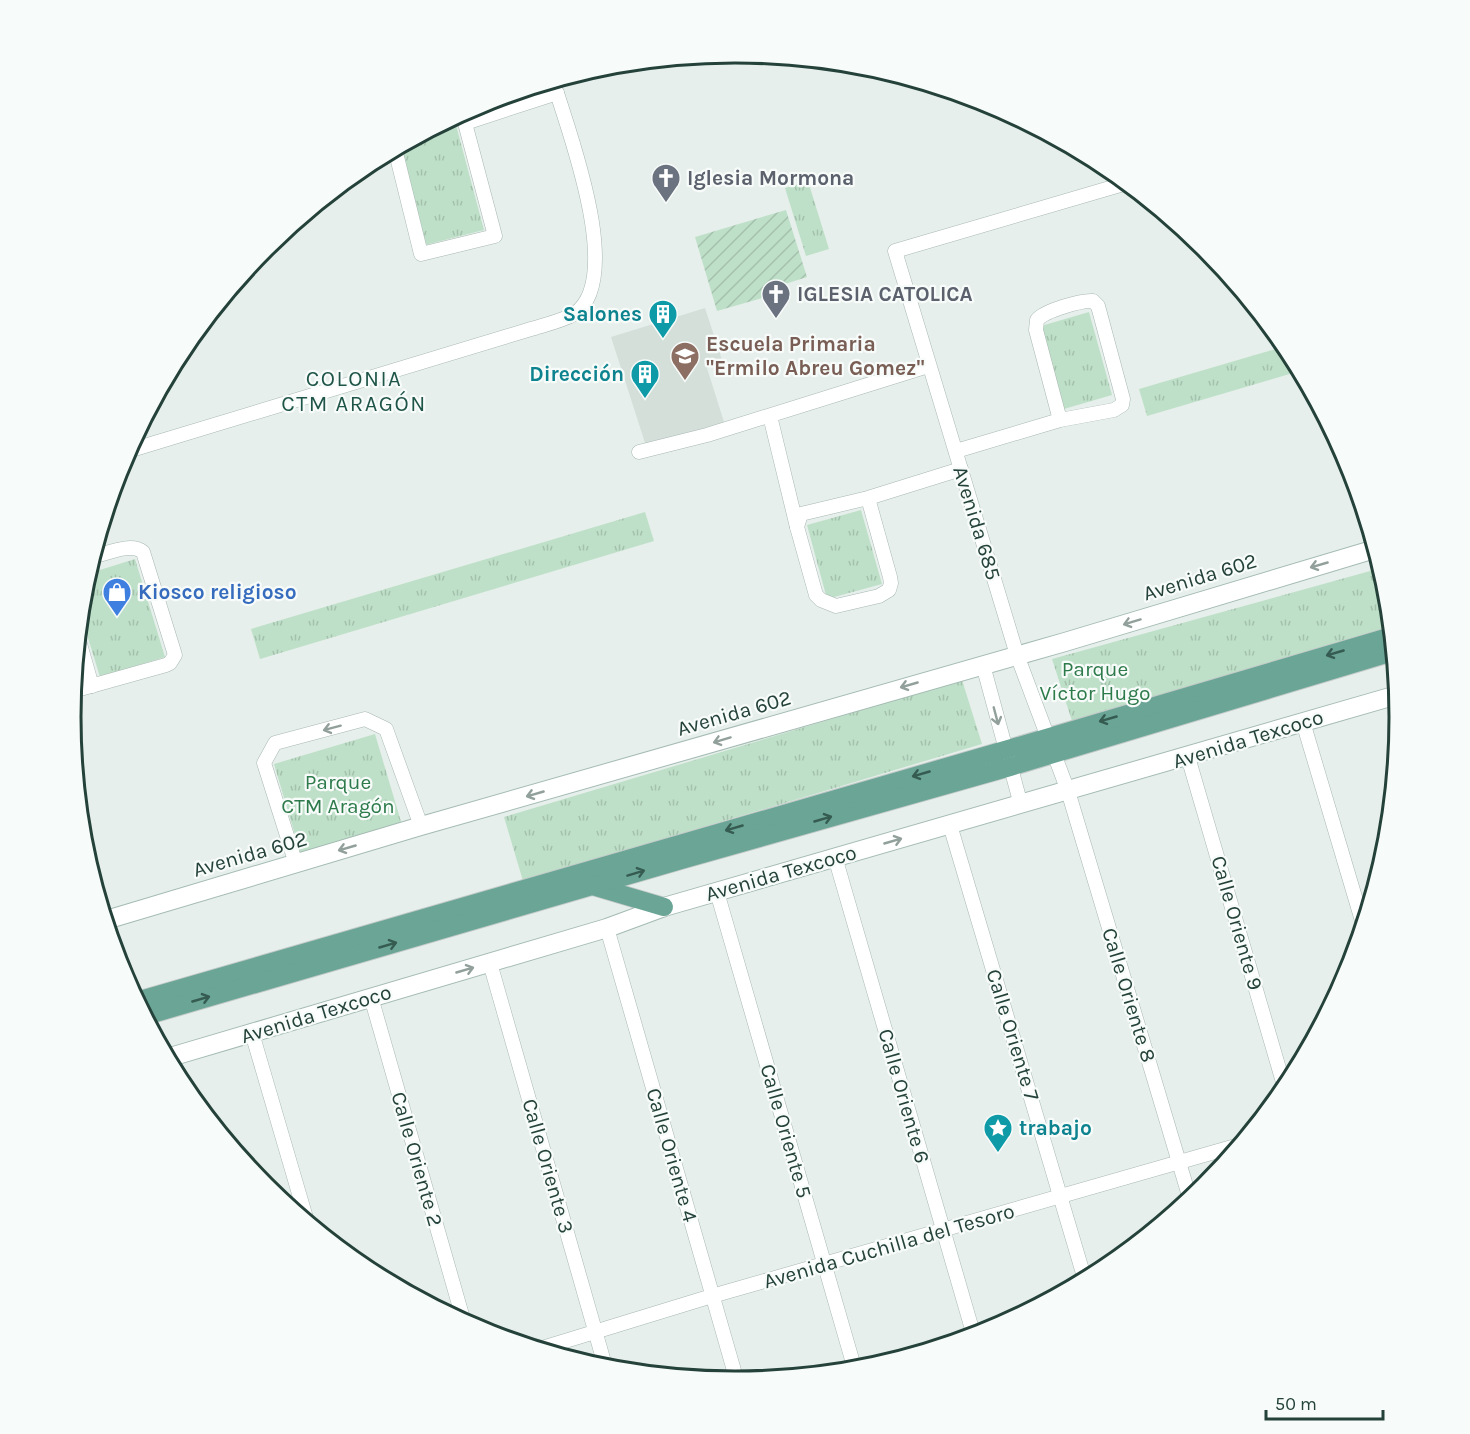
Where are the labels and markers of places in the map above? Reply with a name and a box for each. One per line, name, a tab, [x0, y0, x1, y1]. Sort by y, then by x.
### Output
church icon: Iglesia Mormona	[650, 162, 682, 204]
place label: Iglesia Mormona	[687, 166, 854, 190]
church icon: IGLESIA CATOLICA	[760, 278, 792, 320]
place label: IGLESIA CATOLICA	[797, 282, 973, 306]
building icon: Salones	[647, 298, 679, 340]
place label: Salones	[563, 302, 642, 326]
place label: Escuela Primaria "Ermilo Abreu Gomez"	[706, 332, 924, 380]
school or university icon: Escuela Primaria "Ermilo Abreu Gomez"	[669, 340, 701, 382]
building icon: Dirección	[629, 358, 661, 400]
place label: Dirección	[529, 362, 624, 386]
shop icon: Kiosco religioso	[101, 576, 133, 618]
place label: Kiosco religioso	[138, 580, 297, 604]
place icon: trabajo	[982, 1112, 1014, 1154]
place label: trabajo	[1019, 1116, 1092, 1140]

